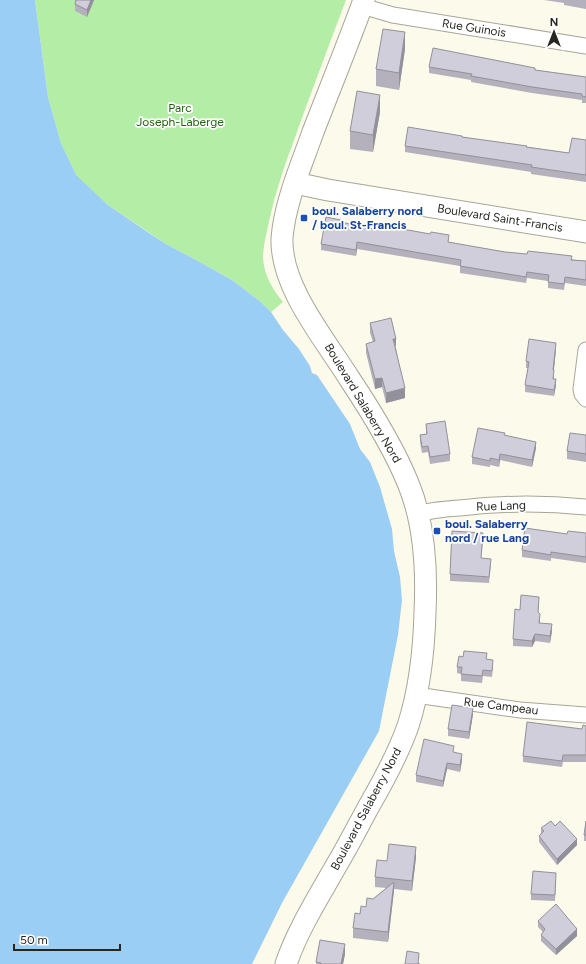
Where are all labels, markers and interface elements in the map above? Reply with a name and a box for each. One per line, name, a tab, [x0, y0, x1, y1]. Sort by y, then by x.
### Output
north arrow	[534, 12, 574, 52]
street label: Rue Guinois	[441, 16, 507, 40]
text: N	[550, 16, 558, 29]
park label: Parc Joseph-Laberge	[136, 101, 224, 129]
street label: Boulevard Saint-Francis	[436, 201, 564, 235]
place label: boul. Salaberry nord / boul. St-Francis	[312, 204, 423, 232]
marker: boul. Salaberry nord / boul. St-Francis	[299, 213, 309, 223]
street label: Boulevard Salaberry Nord	[322, 341, 404, 465]
street label: Rue Lang	[476, 498, 526, 514]
place label: boul. Salaberry nord / rue Lang	[445, 517, 529, 545]
marker: boul. Salaberry nord / rue Lang	[432, 526, 442, 536]
street label: Rue Campeau	[463, 694, 539, 718]
street label: Boulevard Salaberry Nord	[328, 745, 404, 873]
scale bar	[14, 926, 120, 952]
text: 50 m	[20, 933, 48, 947]

